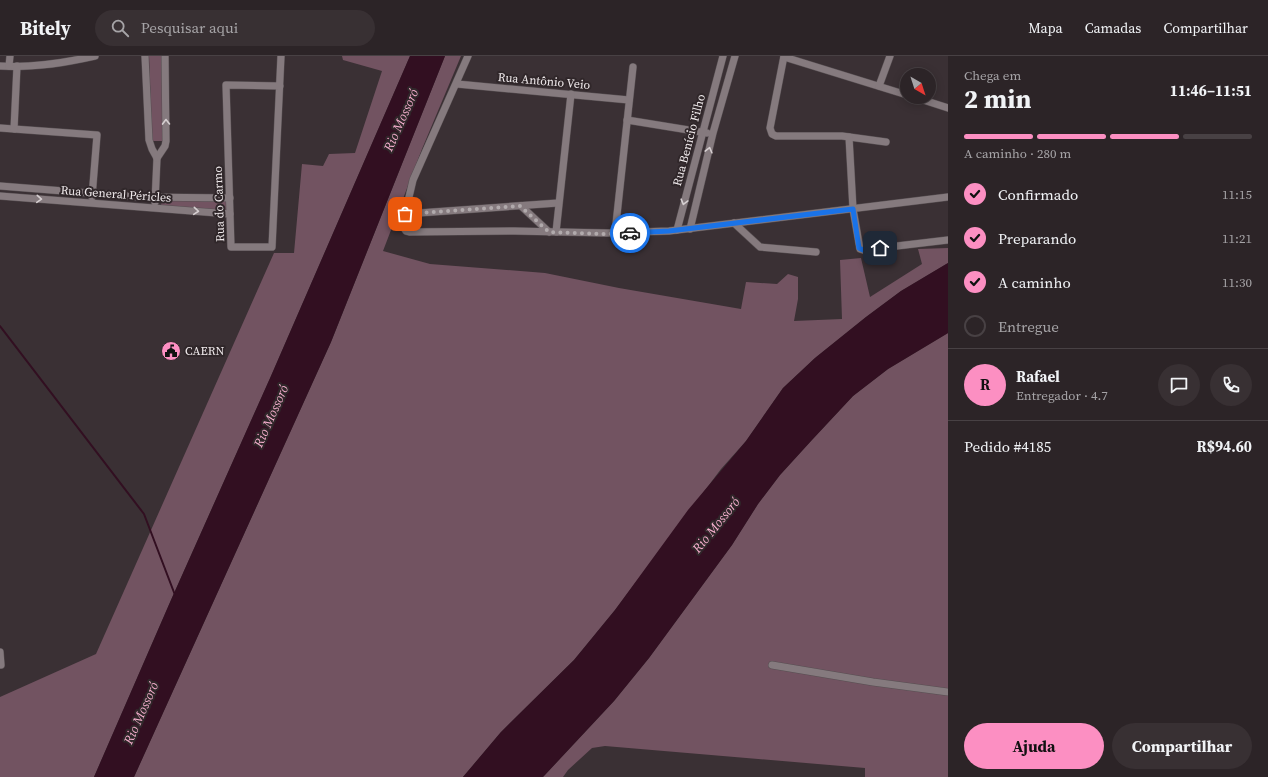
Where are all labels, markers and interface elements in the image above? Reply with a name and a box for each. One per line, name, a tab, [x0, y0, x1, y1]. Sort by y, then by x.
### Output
search box	[95, 10, 375, 46]
text: Bitely	[20, 15, 71, 41]
icon: search	[109, 17, 131, 39]
text: Pesquisar aqui	[141, 17, 238, 38]
text: Mapa	[1028, 18, 1063, 38]
text: Camadas	[1085, 18, 1141, 38]
text: Compartilhar	[1163, 18, 1248, 38]
text: Chega em	[964, 67, 1021, 84]
north arrow	[900, 68, 936, 104]
map controls	[900, 68, 936, 104]
street label: Rua Antônio Veio	[497, 69, 591, 93]
text: 11:46–11:51	[1170, 80, 1252, 101]
text: 2 min	[964, 81, 1031, 117]
water label: Rio Mossoró	[379, 86, 422, 155]
street label: Rua Benício Filho	[669, 92, 709, 188]
one-way arrow	[162, 119, 170, 125]
text: A caminho · 280 m	[964, 145, 1071, 162]
one-way arrow	[705, 147, 713, 153]
street label: Rua do Carmo	[210, 165, 228, 242]
street label: Rua General Péricles	[60, 182, 172, 206]
icon: check	[964, 183, 986, 205]
text: Confirmado	[998, 184, 1078, 205]
text: 11:15	[1222, 186, 1252, 203]
one-way arrow	[36, 195, 42, 204]
pin	[388, 197, 422, 231]
one-way arrow	[680, 198, 689, 205]
icon: bag	[394, 203, 416, 225]
one-way arrow	[193, 207, 199, 216]
courier	[610, 213, 650, 253]
icon: car	[619, 222, 641, 244]
icon: check	[964, 227, 986, 249]
text: Preparando	[998, 228, 1076, 249]
text: 11:21	[1222, 230, 1252, 247]
pin	[863, 231, 897, 265]
icon: home	[869, 237, 891, 259]
icon: check	[964, 271, 986, 293]
text: A caminho	[998, 272, 1071, 293]
text: 11:30	[1222, 274, 1252, 291]
text: Entregue	[998, 316, 1059, 337]
public building icon: CAERN	[160, 340, 182, 362]
place label: CAERN	[185, 343, 224, 359]
button: chat	[1158, 364, 1200, 406]
button: phone	[1210, 364, 1252, 406]
text: Rafael	[1016, 366, 1060, 387]
text: R	[980, 374, 990, 395]
water label: Rio Mossoró	[249, 382, 292, 451]
text: Entregador · 4.7	[1016, 387, 1108, 404]
text: Pedido #4185	[964, 436, 1051, 457]
text: R$94.60	[1197, 436, 1252, 457]
water label: Rio Mossoró	[688, 494, 744, 557]
water label: Rio Mossoró	[119, 679, 162, 748]
button: Ajuda	[964, 723, 1104, 769]
button: Compartilhar	[1112, 723, 1252, 769]

